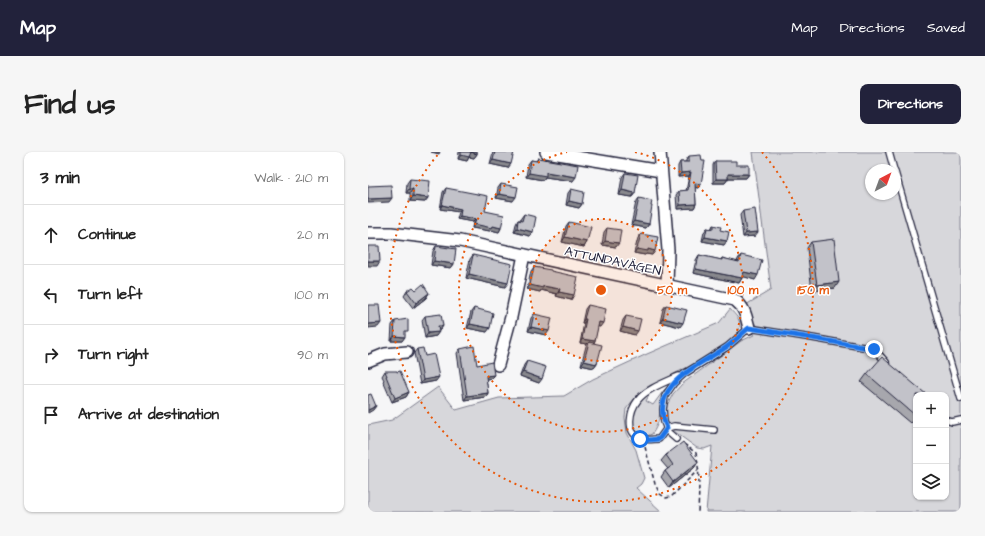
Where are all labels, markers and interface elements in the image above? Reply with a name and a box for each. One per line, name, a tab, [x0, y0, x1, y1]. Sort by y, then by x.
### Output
text: Map	[20, 15, 56, 42]
text: Map	[791, 18, 818, 38]
text: Directions	[840, 18, 905, 38]
text: Saved	[927, 18, 965, 38]
button: Directions	[860, 84, 961, 124]
text: Find us	[24, 85, 115, 124]
north arrow	[865, 164, 901, 200]
text: 3 min	[40, 166, 80, 190]
text: Walk · 210 m	[254, 169, 328, 187]
icon: ahead	[40, 224, 62, 246]
text: Continue	[78, 224, 136, 245]
text: 20 m	[297, 226, 328, 244]
street label: ATTUNDAVÄGEN	[563, 242, 663, 280]
text: 50 m	[657, 282, 688, 299]
text: 100 m	[728, 282, 759, 299]
text: 150 m	[797, 282, 830, 299]
centre of rings	[594, 283, 608, 297]
icon: left	[40, 284, 62, 306]
text: Turn left	[78, 284, 142, 305]
text: 100 m	[295, 286, 328, 304]
route end	[865, 340, 883, 358]
icon: right	[40, 344, 62, 366]
text: Turn right	[78, 344, 149, 365]
text: 90 m	[297, 346, 328, 364]
map controls	[913, 392, 949, 500]
button: +	[913, 392, 949, 428]
icon: arrive	[40, 404, 62, 426]
text: Arrive at destination	[78, 404, 219, 425]
button: −	[913, 428, 949, 464]
route start	[631, 430, 649, 448]
button: layers	[913, 464, 949, 500]

